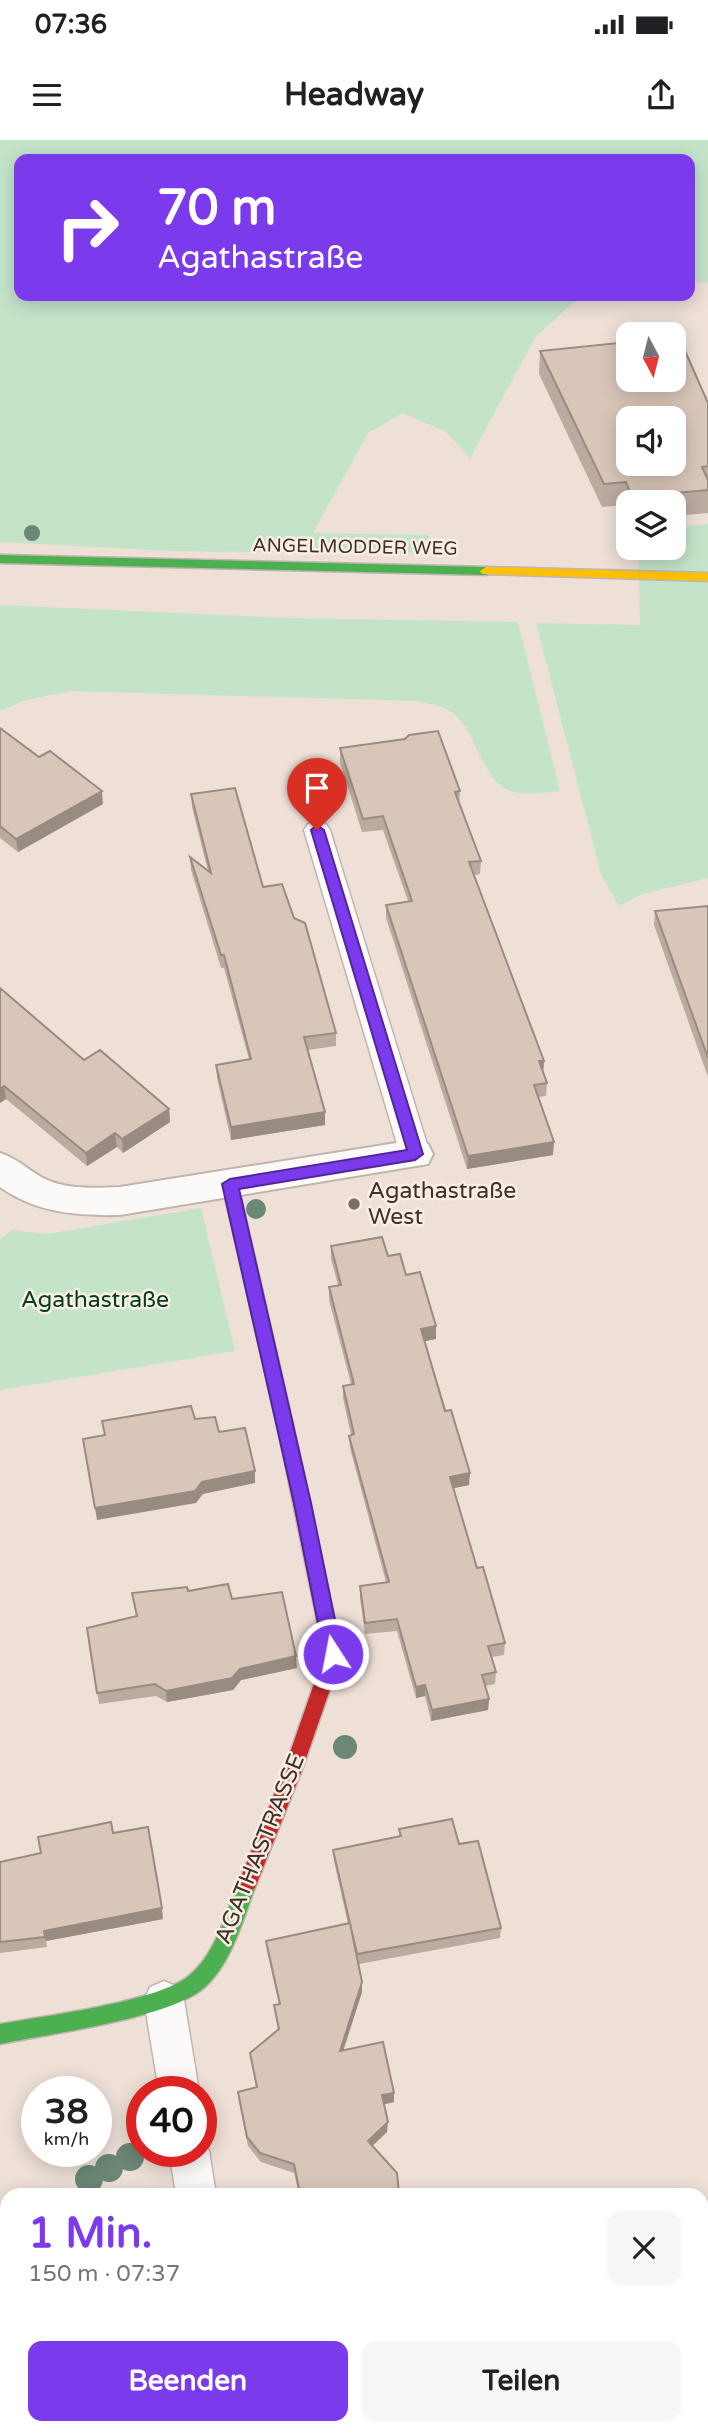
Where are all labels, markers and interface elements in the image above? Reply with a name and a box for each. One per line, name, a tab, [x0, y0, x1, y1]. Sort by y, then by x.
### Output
text: 07:36	[35, 9, 107, 40]
icon: menu	[28, 76, 66, 114]
text: Headway	[284, 76, 424, 114]
icon: share	[642, 76, 680, 114]
text: 70 m	[157, 179, 276, 238]
icon: right	[42, 182, 133, 273]
text: Agathastraße	[157, 239, 363, 277]
north arrow	[616, 322, 686, 392]
map controls	[616, 322, 686, 560]
button: sound	[616, 406, 686, 476]
button: layers	[616, 490, 686, 560]
street label: ANGELMODDER WEG	[252, 534, 458, 560]
pin	[287, 758, 347, 830]
icon: arrive	[298, 769, 336, 807]
place label: Agathastraße West	[368, 1177, 516, 1231]
marker: Agathastraße West	[346, 1196, 362, 1212]
park label: Agathastraße	[21, 1286, 169, 1314]
position arrow	[296, 1617, 370, 1691]
street label: AGATHASTRASSE	[209, 1750, 311, 1948]
speed limit sign: 40	[126, 2076, 217, 2167]
text: 38	[45, 2091, 88, 2133]
text: km/h	[44, 2128, 89, 2150]
text: 1 Min.	[28, 2208, 152, 2259]
button: close	[607, 2211, 681, 2285]
text: 150 m · 07:37	[28, 2260, 180, 2288]
button: Beenden	[28, 2341, 348, 2421]
button: Teilen	[362, 2341, 681, 2421]

